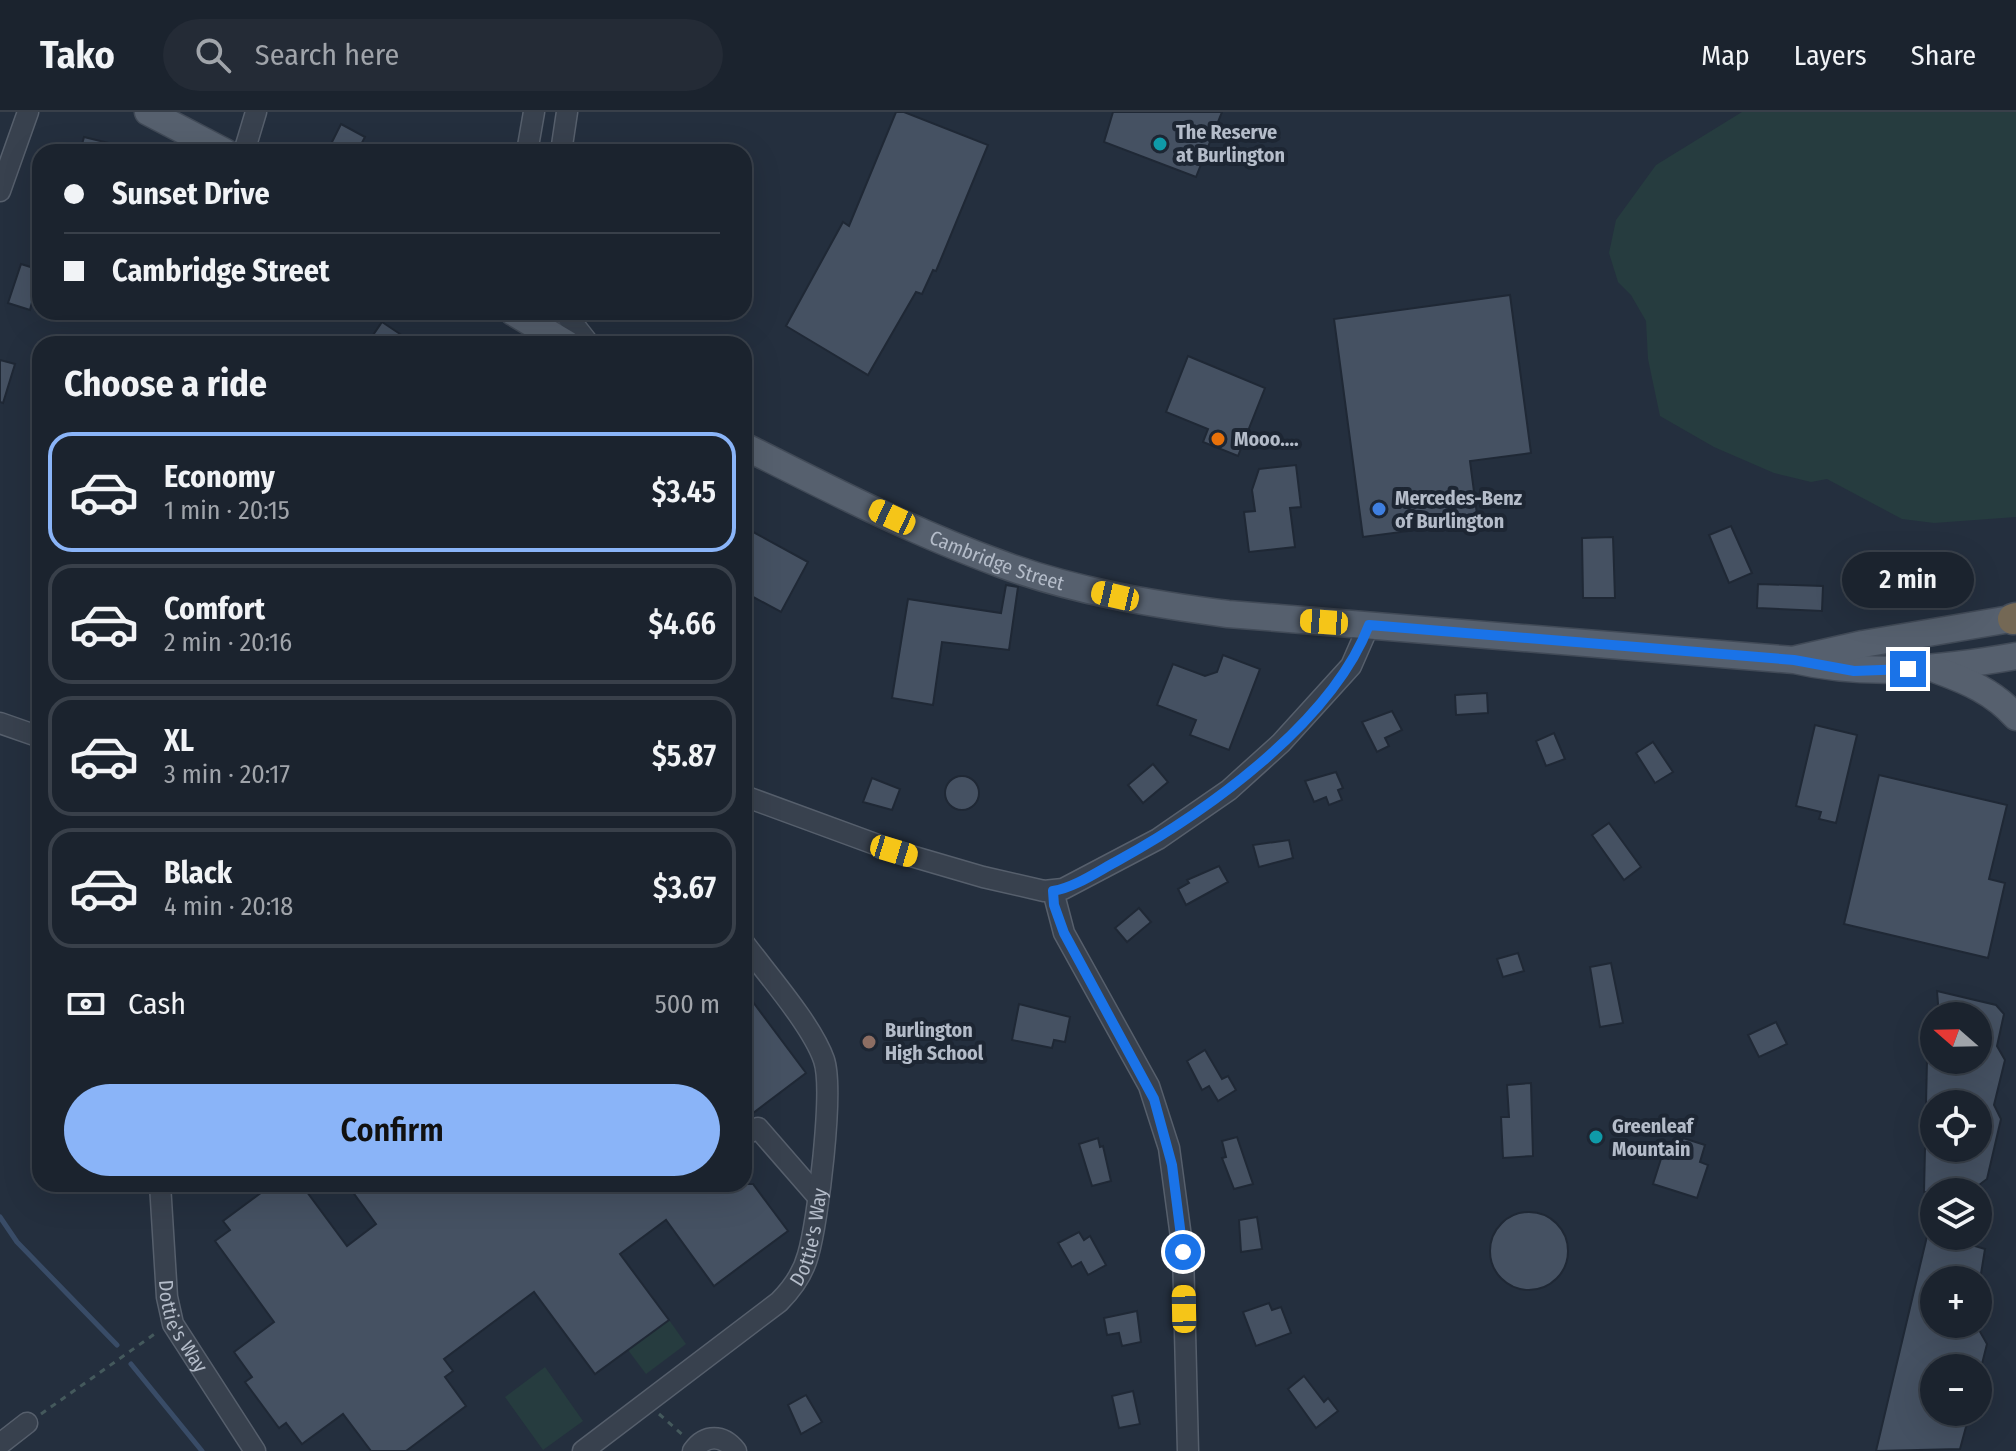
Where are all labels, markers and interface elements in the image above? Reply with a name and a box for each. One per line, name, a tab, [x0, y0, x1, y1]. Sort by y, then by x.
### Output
search box	[163, 19, 723, 91]
text: Tako	[40, 32, 115, 78]
icon: search	[191, 33, 235, 77]
text: Search here	[255, 37, 399, 73]
text: Map	[1701, 39, 1750, 72]
text: Layers	[1794, 39, 1867, 72]
text: Share	[1911, 39, 1976, 72]
place label: The Reserve at Burlington	[1176, 120, 1285, 167]
marker: The Reserve at Burlington	[1151, 135, 1169, 153]
text: Sunset Drive	[112, 176, 270, 212]
text: Cambridge Street	[112, 253, 330, 289]
text: Choose a ride	[64, 362, 267, 406]
place label: Mooo....	[1234, 427, 1299, 451]
marker: Mooo....	[1209, 430, 1227, 448]
icon: car	[68, 456, 140, 528]
text: Economy	[164, 459, 275, 495]
text: $3.45	[652, 474, 716, 510]
place label: Mercedes-Benz of Burlington	[1395, 486, 1523, 533]
text: 1 min · 20:15	[164, 495, 290, 526]
car	[865, 496, 919, 538]
marker: Mercedes-Benz of Burlington	[1370, 500, 1388, 518]
street label: Cambridge Street	[926, 525, 1067, 595]
callout: 2 min	[1842, 553, 1974, 609]
text: 2 min	[1879, 564, 1937, 595]
car	[1089, 579, 1141, 613]
icon: car	[68, 588, 140, 660]
text: Comfort	[164, 591, 265, 627]
text: $4.66	[649, 606, 716, 642]
car	[1299, 608, 1349, 636]
text: 2 min · 20:16	[164, 627, 292, 658]
route end	[1890, 651, 1926, 687]
icon: car	[68, 720, 140, 792]
text: XL	[164, 723, 194, 759]
text: $5.87	[652, 738, 716, 774]
text: 3 min · 20:17	[164, 759, 290, 790]
car	[868, 833, 920, 869]
icon: car	[68, 852, 140, 924]
text: Black	[164, 855, 232, 891]
text: $3.67	[653, 870, 716, 906]
text: 4 min · 20:18	[164, 891, 293, 922]
icon: cash	[64, 982, 108, 1026]
text: Cash	[128, 986, 186, 1022]
text: 500 m	[655, 989, 720, 1020]
north arrow	[1920, 1002, 1992, 1074]
map controls	[1920, 1002, 1992, 1426]
place label: Burlington High School	[885, 1018, 984, 1065]
marker: Burlington High School	[860, 1033, 878, 1051]
button: Confirm	[64, 1084, 720, 1176]
button: locate	[1920, 1090, 1992, 1162]
place label: Greenleaf Mountain	[1612, 1114, 1695, 1161]
marker: Greenleaf Mountain	[1587, 1128, 1605, 1146]
button: layers	[1920, 1178, 1992, 1250]
street label: Dottie's Way	[784, 1187, 832, 1290]
route start	[1165, 1234, 1201, 1270]
button: +	[1920, 1266, 1992, 1338]
street label: Dottie's Way	[154, 1279, 213, 1377]
car	[1172, 1285, 1196, 1333]
button: −	[1920, 1354, 1992, 1426]

